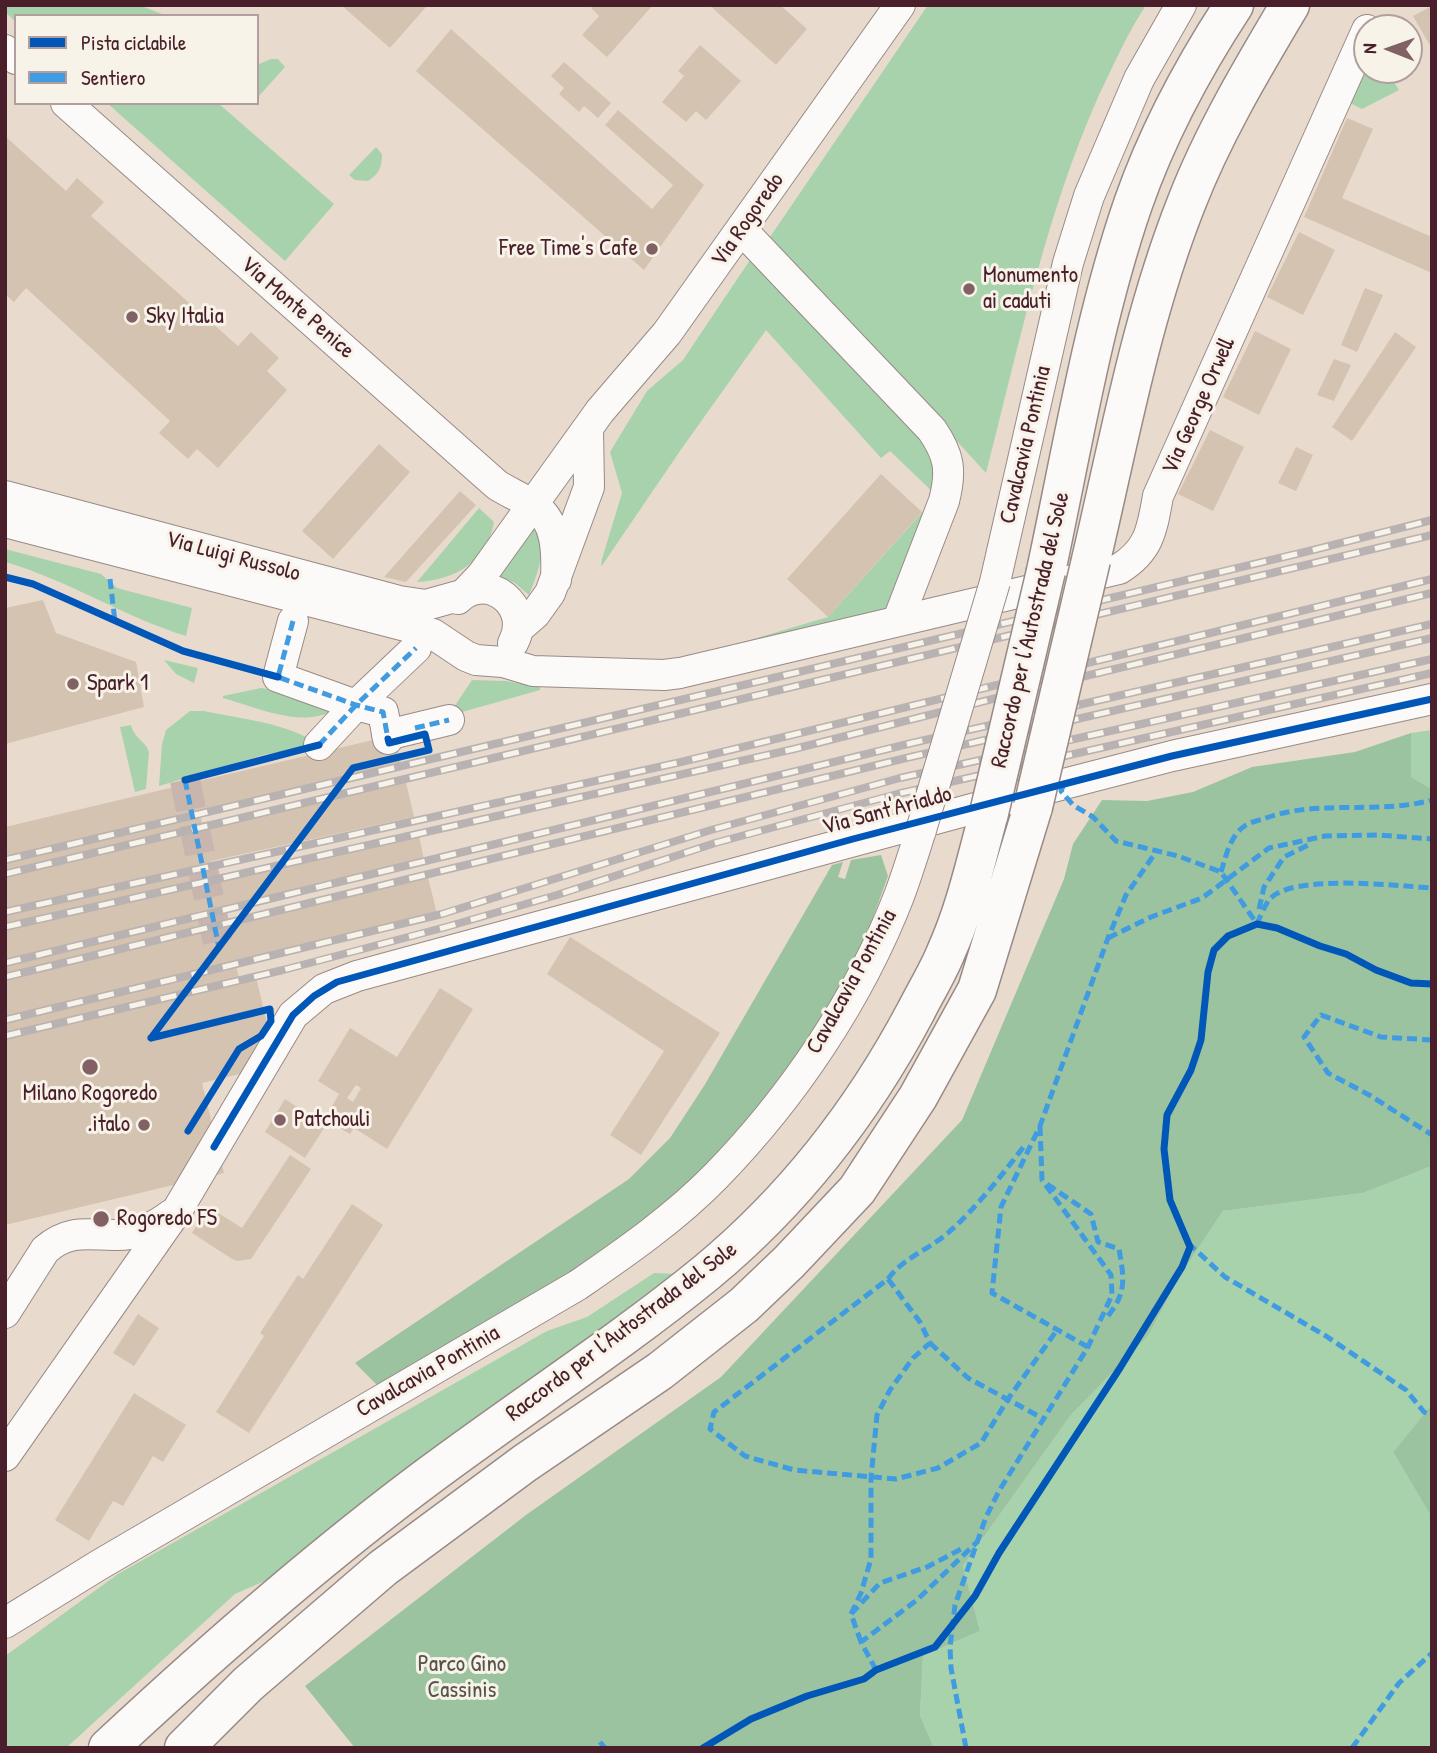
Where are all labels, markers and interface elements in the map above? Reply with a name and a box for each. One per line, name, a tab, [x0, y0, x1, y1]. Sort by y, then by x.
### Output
legend	[14, 14, 259, 105]
north arrow	[1353, 14, 1423, 84]
text: Pista ciclabile	[81, 28, 186, 57]
text: N	[1356, 43, 1382, 54]
text: Sentiero	[81, 63, 145, 92]
street label: Via Rogoredo	[706, 168, 790, 272]
place label: Free Time's Cafe	[499, 235, 638, 263]
marker: Free Time's Cafe	[644, 241, 660, 257]
street label: Via Monte Penice	[234, 251, 360, 365]
place label: Monumento ai caduti	[983, 262, 1078, 316]
marker: Monumento ai caduti	[961, 281, 977, 297]
place label: Sky Italia	[146, 303, 224, 331]
marker: Sky Italia	[124, 309, 140, 325]
street label: Via George Orwell	[1157, 333, 1241, 479]
street label: Cavalcavia Pontinia	[994, 364, 1058, 526]
street label: Raccordo per l'Autostrada del Sole	[986, 489, 1076, 771]
street label: Via Luigi Russolo	[163, 526, 303, 588]
place label: Spark 1	[87, 670, 148, 698]
marker: Spark 1	[65, 676, 81, 692]
street label: Via Sant'Arialdo	[819, 781, 955, 841]
street label: Cavalcavia Pontinia	[801, 905, 903, 1059]
marker: Milano Rogoredo	[80, 1057, 100, 1077]
place label: Milano Rogoredo	[23, 1080, 157, 1108]
place label: Patchouli	[294, 1106, 370, 1134]
place label: .italo	[88, 1111, 130, 1139]
marker: Patchouli	[272, 1112, 288, 1128]
marker: .italo	[136, 1117, 152, 1133]
place label: Rogoredo FS	[117, 1205, 217, 1233]
marker: Rogoredo FS	[91, 1209, 111, 1229]
street label: Raccordo per l'Autostrada del Sole	[501, 1236, 743, 1428]
street label: Cavalcavia Pontinia	[351, 1320, 505, 1424]
park label: Parco Gino Cassinis	[418, 1651, 506, 1705]

